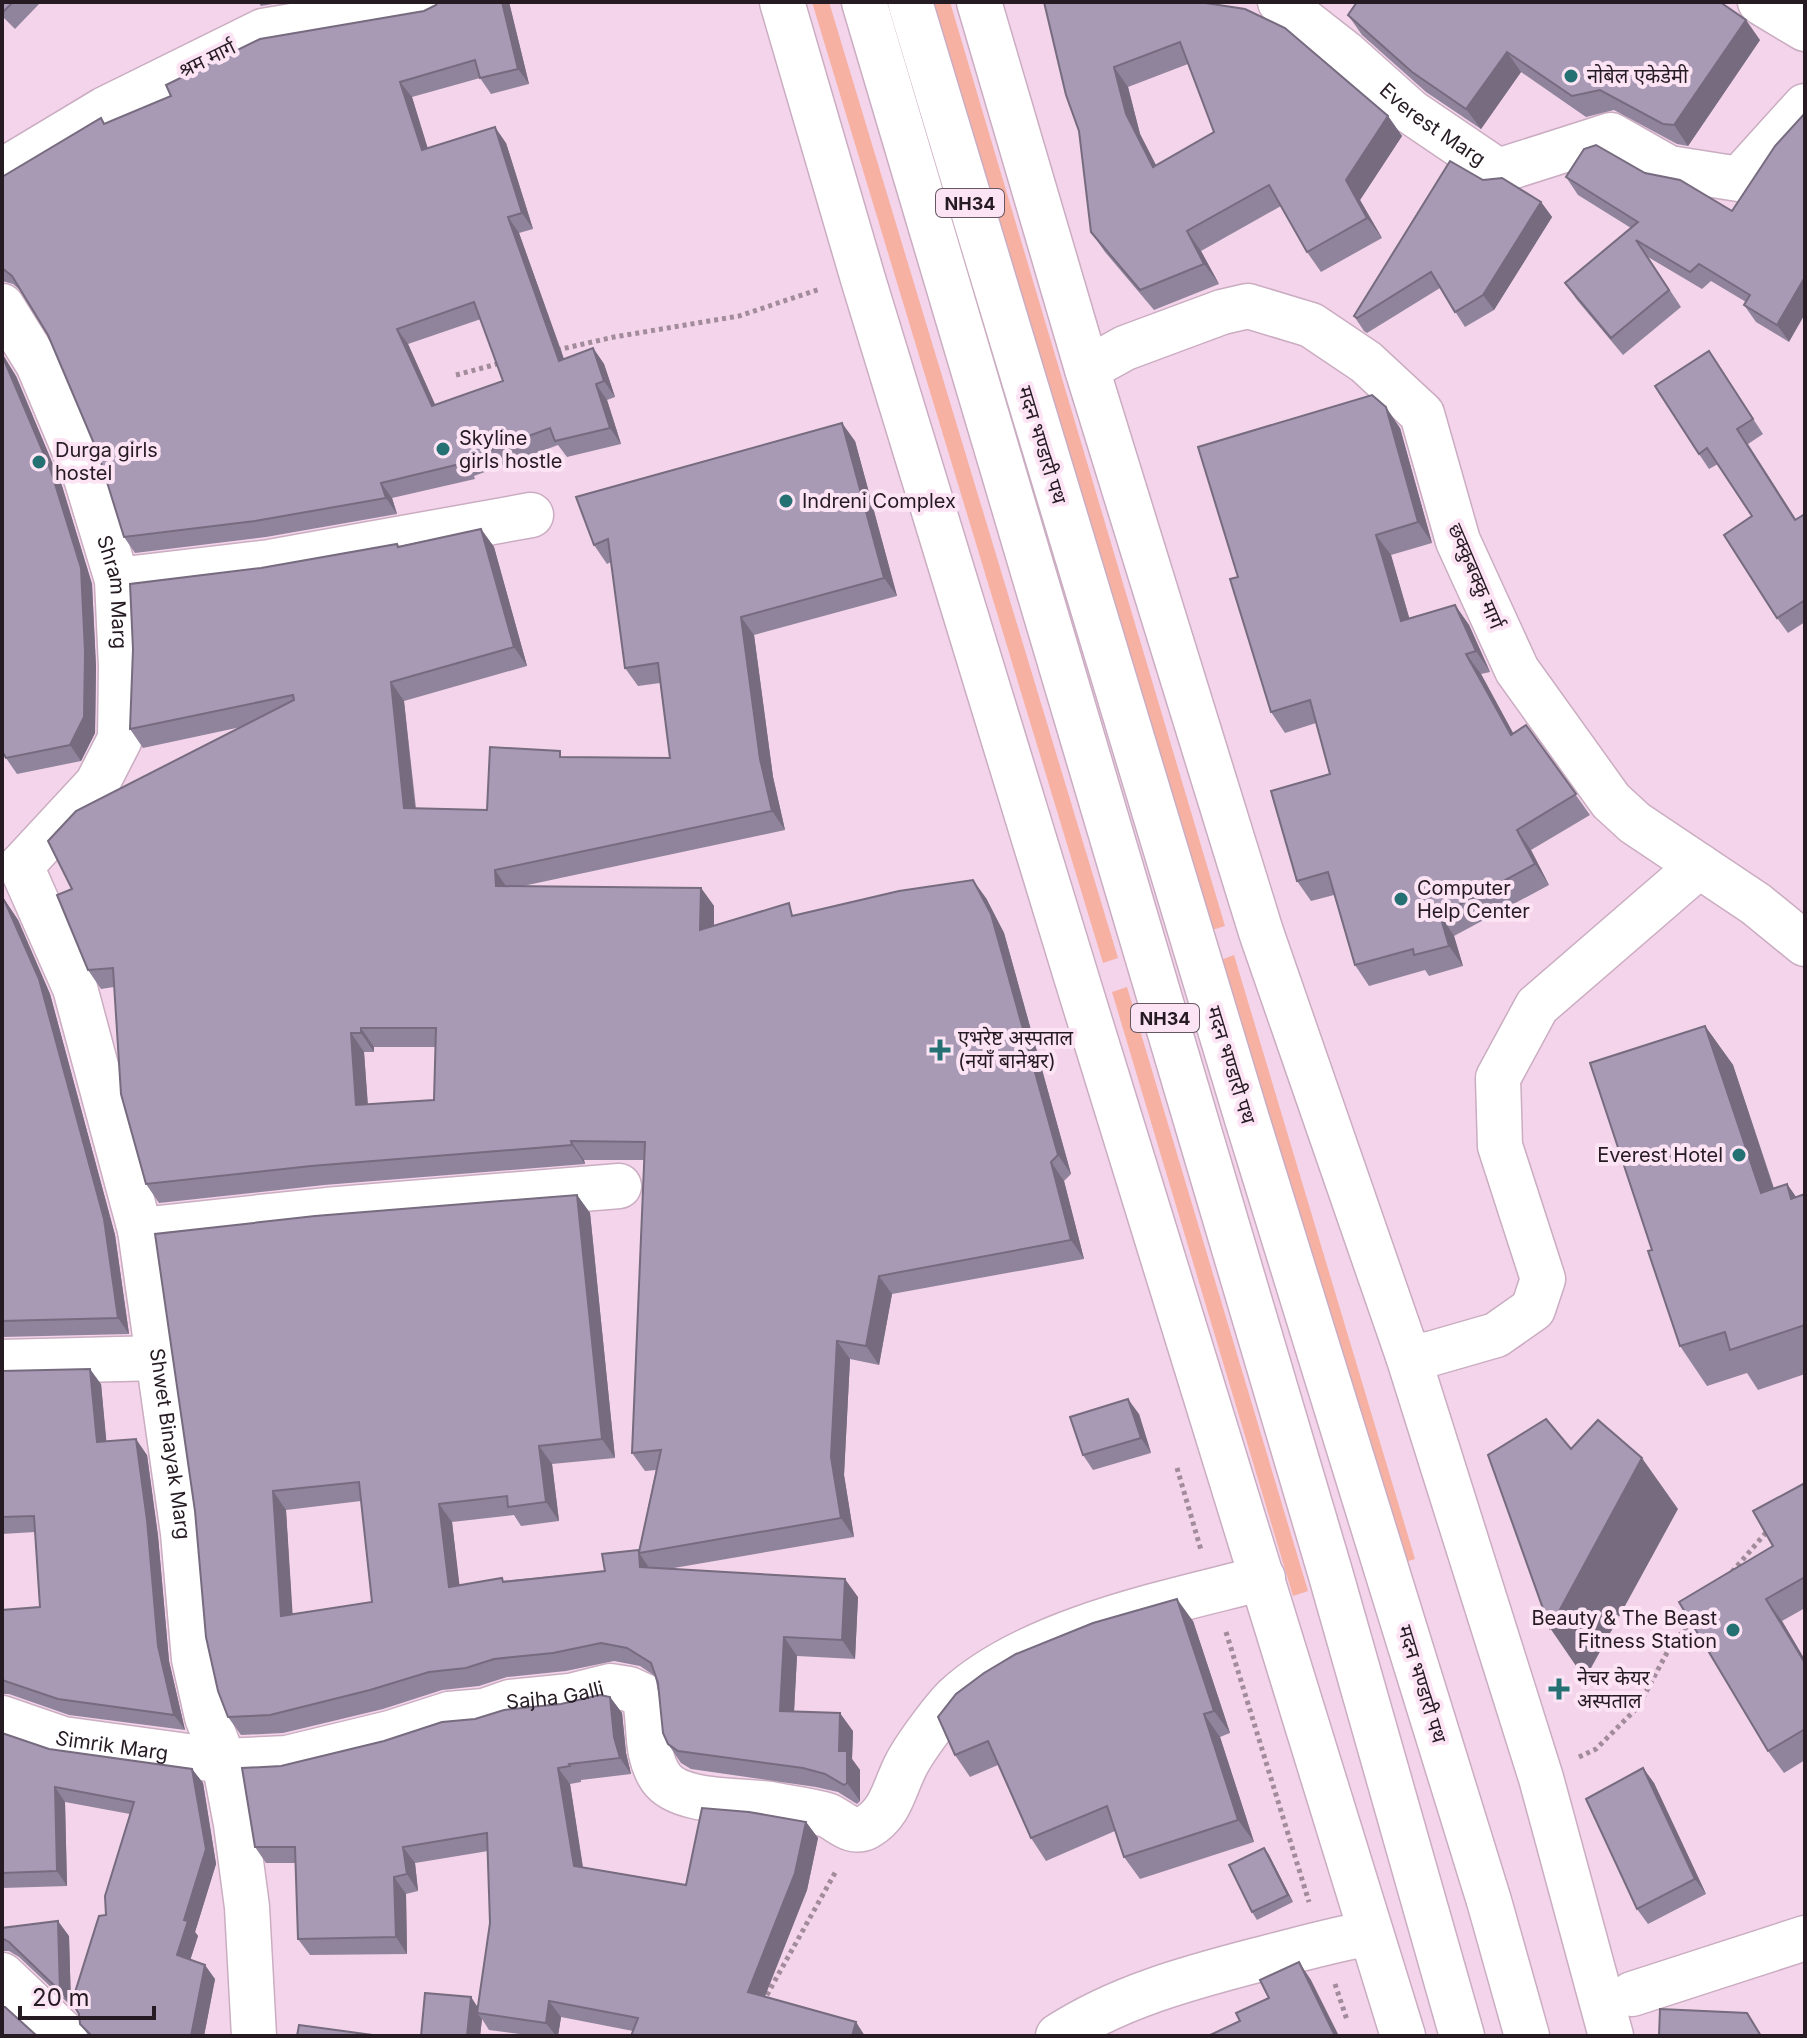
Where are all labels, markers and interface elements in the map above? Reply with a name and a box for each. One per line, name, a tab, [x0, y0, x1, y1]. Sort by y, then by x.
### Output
street label: श्रम मार्ग	[175, 35, 240, 83]
place label: नोबेल एकेडेमी	[1587, 64, 1689, 88]
marker: नोबेल एकेडेमी	[1562, 67, 1580, 85]
street label: Everest Marg	[1375, 78, 1490, 171]
road number: NH34	[936, 189, 1004, 217]
street label: मदन भण्डारी पथ	[1013, 383, 1072, 508]
place label: Skyline girls hostle	[459, 426, 562, 473]
place label: Durga girls hostel	[55, 438, 158, 485]
marker: Skyline girls hostle	[434, 440, 452, 458]
marker: Durga girls hostel	[30, 453, 48, 471]
place label: Indreni Complex	[802, 489, 956, 513]
marker: Indreni Complex	[777, 492, 795, 510]
street label: छक्कुबक्कु मार्ग	[1442, 520, 1509, 634]
street label: Shram Marg	[92, 532, 132, 650]
place label: Computer Help Center	[1417, 876, 1530, 923]
marker: Computer Help Center	[1392, 890, 1410, 908]
street label: मदन भण्डारी पथ	[1202, 1003, 1261, 1128]
road number: NH34	[1131, 1004, 1199, 1032]
place label: एभरेष्ट अस्पताल (नयाँ बानेश्वर)	[958, 1026, 1074, 1073]
marker: एभरेष्ट अस्पताल (नयाँ बानेश्वर)	[929, 1039, 951, 1061]
place label: Everest Hotel	[1597, 1143, 1723, 1167]
marker: Everest Hotel	[1730, 1146, 1748, 1164]
street label: Shwet Binayak Marg	[145, 1347, 196, 1540]
place label: Beauty & The Beast Fitness Station	[1531, 1606, 1717, 1653]
marker: Beauty & The Beast Fitness Station	[1724, 1621, 1742, 1639]
street label: मदन भण्डारी पथ	[1393, 1622, 1452, 1747]
place label: नेचर केयर अस्पताल	[1577, 1666, 1651, 1713]
street label: Sajha Galli	[505, 1676, 606, 1714]
marker: नेचर केयर अस्पताल	[1548, 1678, 1570, 1700]
street label: Simrik Marg	[52, 1725, 170, 1765]
scale bar	[20, 1970, 154, 2020]
text: 20 m	[32, 1983, 90, 2012]

